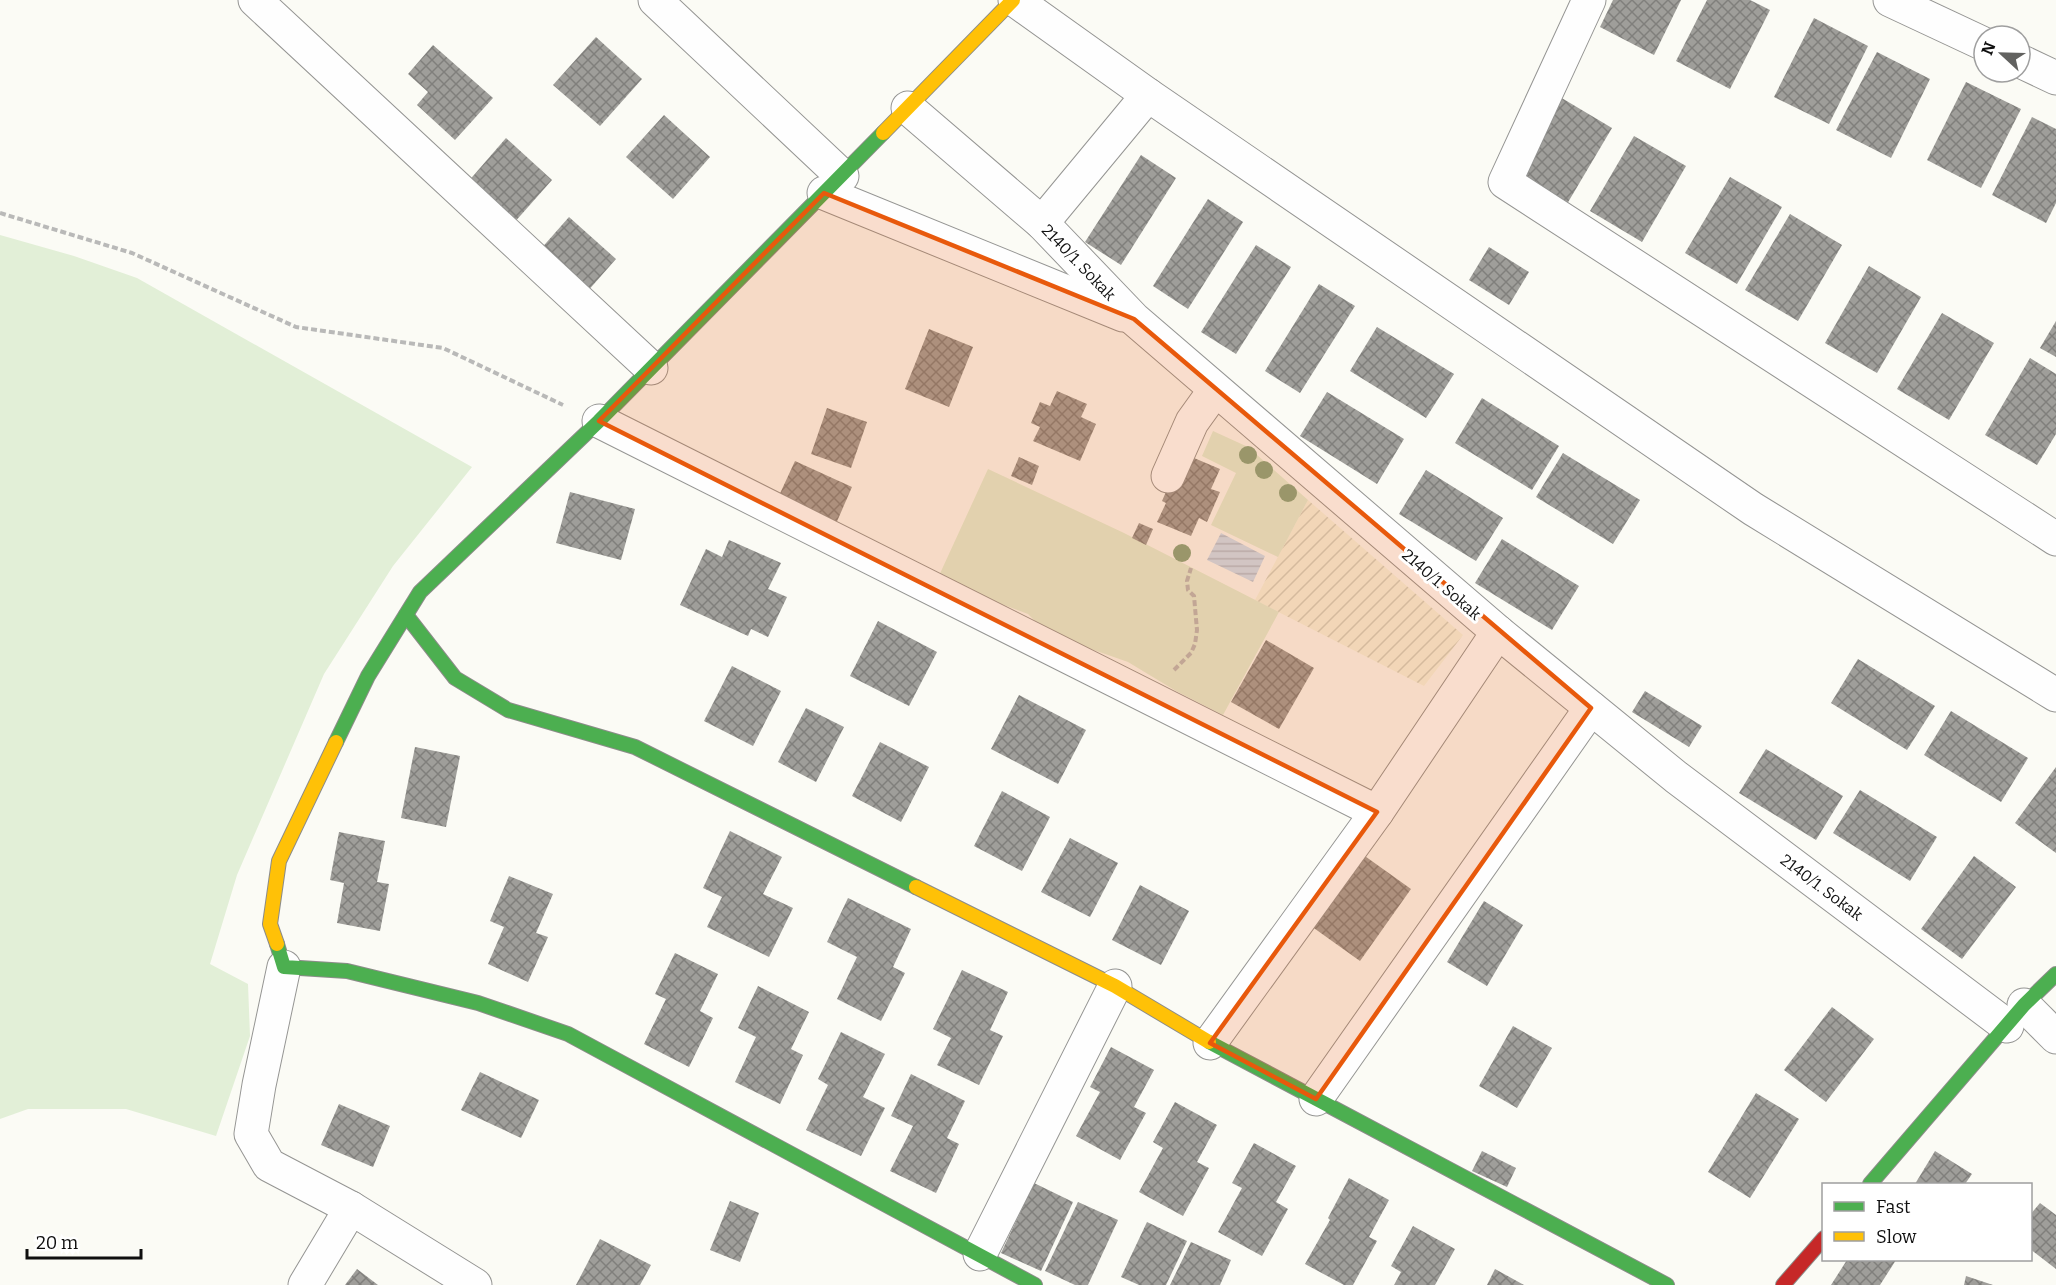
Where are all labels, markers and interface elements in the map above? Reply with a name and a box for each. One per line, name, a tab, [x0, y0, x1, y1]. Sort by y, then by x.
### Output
north arrow	[1972, 24, 2032, 84]
text: N	[1977, 39, 2000, 58]
street label: 2140/1. Sokak	[1038, 221, 1120, 304]
street label: 2140/1. Sokak	[1398, 545, 1485, 624]
street label: 2140/1. Sokak	[1777, 850, 1867, 924]
legend	[1822, 1183, 2032, 1261]
text: Fast	[1876, 1196, 1911, 1218]
scale bar	[27, 1222, 141, 1260]
text: Slow	[1876, 1226, 1917, 1248]
text: 20 m	[36, 1232, 78, 1254]

